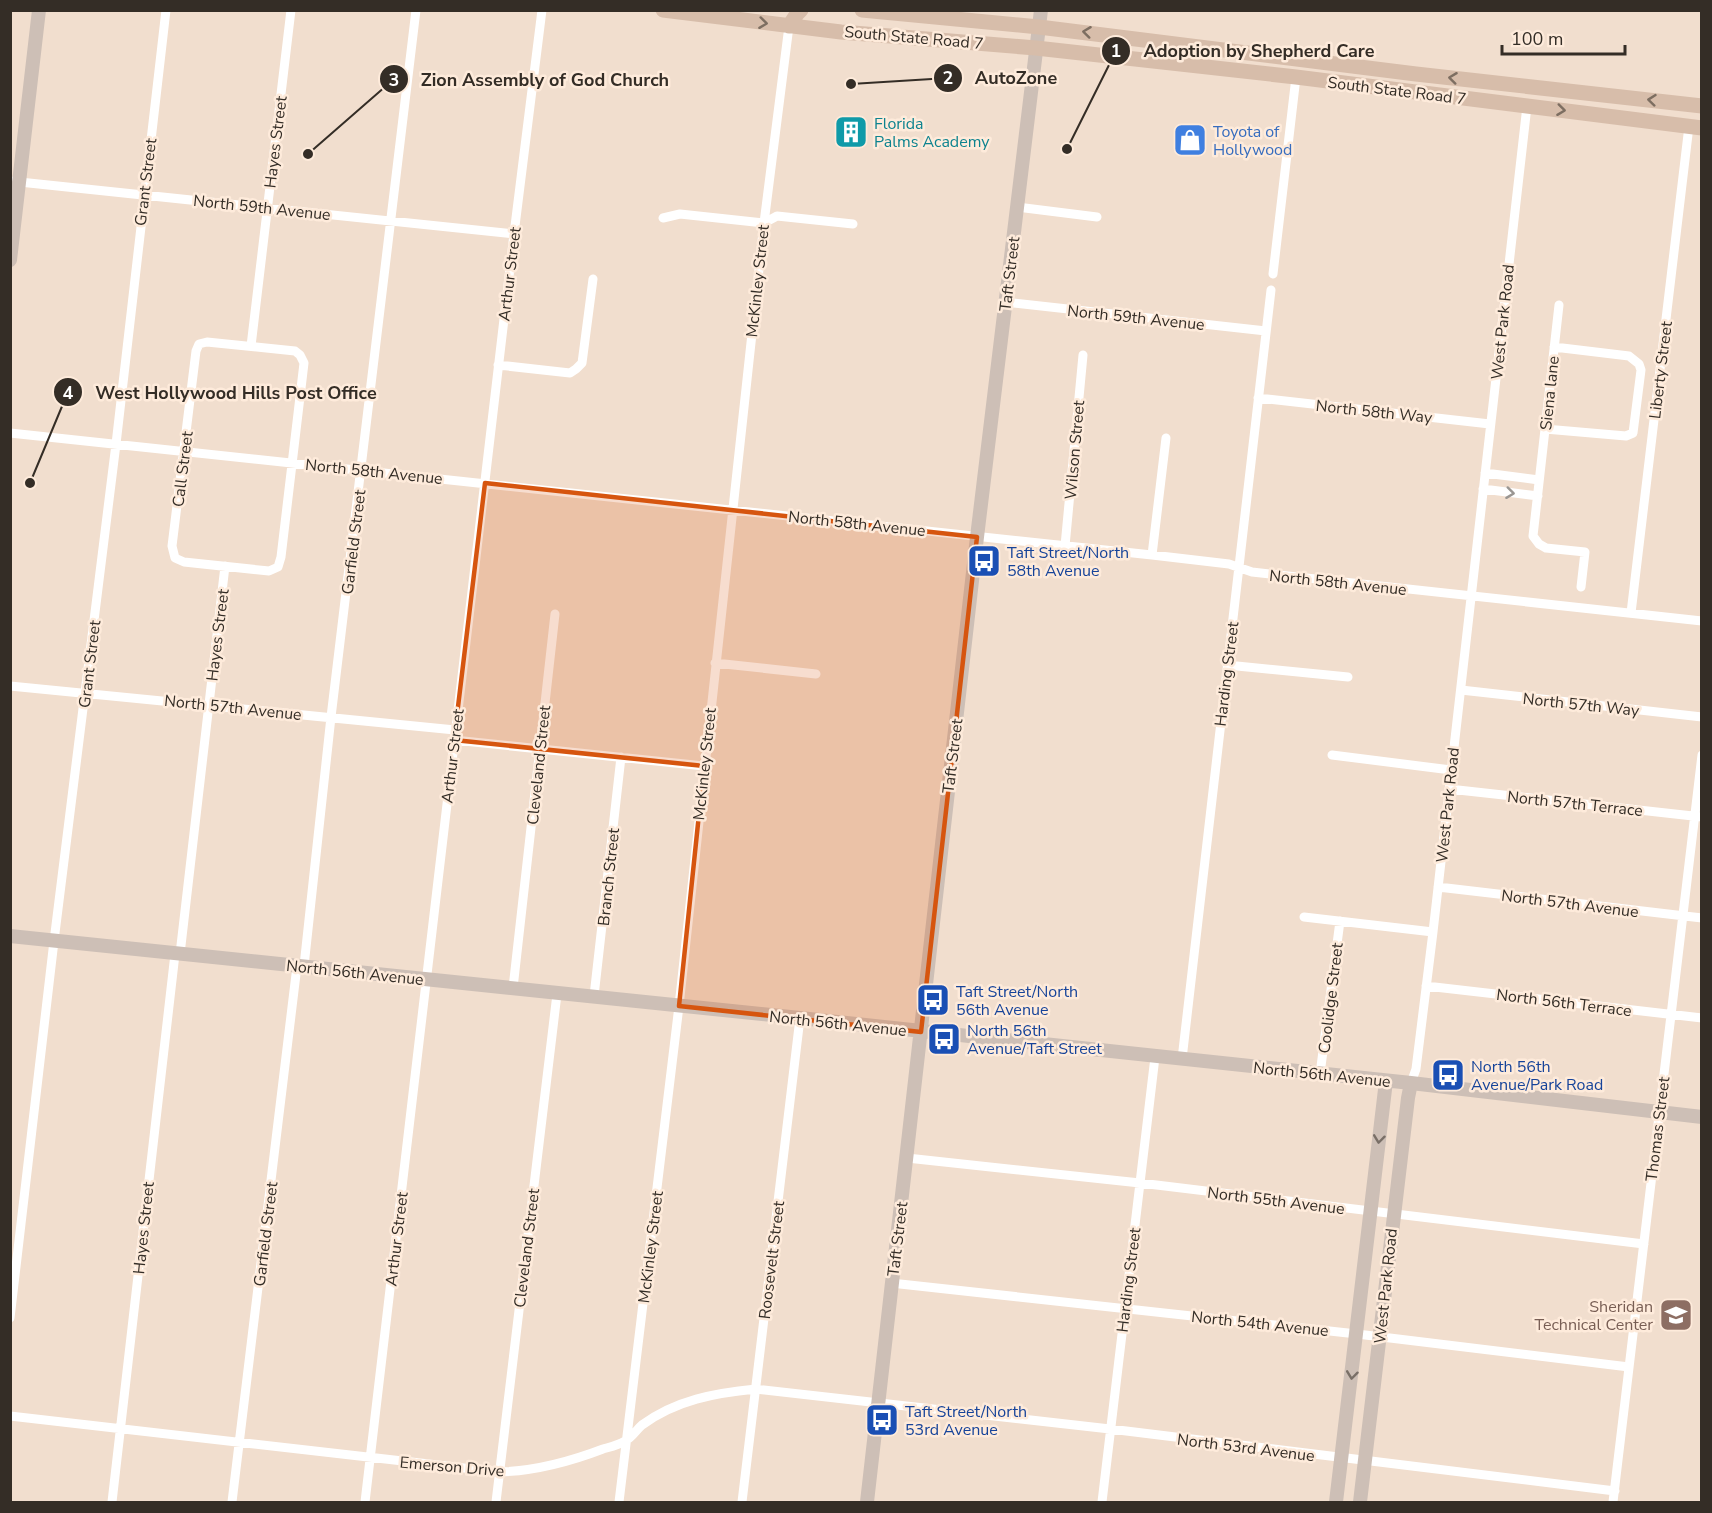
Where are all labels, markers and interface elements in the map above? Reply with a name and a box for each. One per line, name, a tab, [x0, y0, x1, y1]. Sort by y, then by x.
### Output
one-way arrow	[758, 16, 768, 29]
scale bar	[1502, 18, 1625, 56]
street label: South State Road 7	[843, 21, 984, 55]
one-way arrow	[1082, 27, 1091, 39]
text: 100 m	[1511, 27, 1563, 51]
callout: Adoption by Shepherd Care	[1101, 33, 1386, 69]
text: 1	[1111, 39, 1121, 63]
text: Adoption by Shepherd Care	[1143, 39, 1375, 63]
callout: AutoZone	[933, 60, 1069, 96]
callout: Zion Assembly of God Church	[379, 61, 682, 97]
text: 2	[943, 66, 953, 90]
text: AutoZone	[975, 66, 1057, 90]
text: 3	[389, 68, 399, 92]
text: Zion Assembly of God Church	[421, 68, 669, 92]
street label: South State Road 7	[1326, 72, 1467, 110]
one-way arrow	[1448, 72, 1457, 85]
street label: Hayes Street	[259, 94, 293, 189]
one-way arrow	[1648, 94, 1657, 107]
one-way arrow	[1556, 103, 1566, 116]
place label: Florida Palms Academy	[874, 113, 990, 153]
building icon: Florida Palms Academy	[833, 114, 869, 150]
place label: Toyota of Hollywood	[1213, 121, 1292, 161]
shop icon: Toyota of Hollywood	[1172, 122, 1208, 158]
street label: Grant Street	[130, 137, 162, 227]
street label: North 59th Avenue	[192, 190, 332, 226]
street label: McKinley Street	[741, 223, 775, 338]
street label: Arthur Street	[493, 225, 527, 323]
street label: Taft Street	[994, 235, 1026, 313]
street label: West Park Road	[1486, 263, 1520, 381]
street label: North 59th Avenue	[1066, 300, 1206, 336]
street label: Liberty Street	[1644, 320, 1678, 420]
street label: Siena lane	[1535, 355, 1565, 431]
callout: West Hollywood Hills Post Office	[53, 374, 388, 410]
text: 4	[63, 381, 74, 405]
text: West Hollywood Hills Post Office	[95, 381, 377, 405]
street label: North 58th Way	[1315, 395, 1434, 429]
street label: Wilson Street	[1060, 399, 1090, 501]
street label: Call Street	[167, 430, 199, 508]
street label: North 58th Avenue	[304, 454, 444, 490]
one-way arrow	[1506, 486, 1515, 498]
street label: Garfield Street	[337, 488, 371, 596]
street label: North 58th Avenue	[787, 506, 927, 542]
place label: Taft Street/North 58th Avenue	[1007, 542, 1129, 582]
bus stop icon: Taft Street/North 58th Avenue	[966, 543, 1002, 579]
street label: North 58th Avenue	[1268, 565, 1408, 601]
street label: Hayes Street	[201, 587, 235, 682]
street label: Grant Street	[74, 619, 106, 709]
street label: Harding Street	[1210, 620, 1244, 728]
street label: North 57th Way	[1522, 688, 1641, 722]
street label: North 57th Avenue	[163, 690, 303, 726]
street label: Cleveland Street	[522, 704, 556, 826]
street label: McKinley Street	[688, 706, 722, 821]
street label: Arthur Street	[436, 707, 470, 805]
street label: Taft Street	[937, 717, 969, 795]
street label: West Park Road	[1431, 746, 1465, 864]
street label: North 57th Terrace	[1506, 786, 1644, 822]
street label: Branch Street	[593, 827, 625, 927]
street label: North 57th Avenue	[1500, 885, 1640, 923]
street label: Coolidge Street	[1313, 941, 1349, 1055]
street label: North 56th Avenue	[285, 955, 425, 991]
place label: Taft Street/North 56th Avenue	[956, 981, 1078, 1021]
bus stop icon: Taft Street/North 56th Avenue	[915, 982, 951, 1018]
street label: North 56th Terrace	[1495, 984, 1633, 1022]
street label: North 56th Avenue	[768, 1006, 908, 1042]
place label: North 56th Avenue/Taft Street	[967, 1020, 1102, 1060]
bus stop icon: North 56th Avenue/Taft Street	[926, 1021, 962, 1057]
place label: North 56th Avenue/Park Road	[1471, 1056, 1603, 1096]
street label: North 56th Avenue	[1252, 1057, 1392, 1093]
bus stop icon: North 56th Avenue/Park Road	[1430, 1057, 1466, 1093]
street label: Thomas Street	[1641, 1075, 1675, 1183]
one-way arrow	[1373, 1135, 1386, 1144]
street label: Hayes Street	[128, 1180, 160, 1275]
street label: Garfield Street	[249, 1180, 283, 1288]
street label: North 55th Avenue	[1206, 1182, 1346, 1220]
street label: Cleveland Street	[509, 1187, 545, 1309]
street label: McKinley Street	[633, 1189, 669, 1305]
street label: Arthur Street	[380, 1190, 414, 1288]
street label: Roosevelt Street	[754, 1199, 790, 1321]
street label: Taft Street	[882, 1200, 914, 1278]
street label: Harding Street	[1112, 1226, 1146, 1334]
street label: West Park Road	[1369, 1227, 1403, 1345]
place label: Sheridan Technical Center	[1535, 1296, 1653, 1336]
school or university icon: Sheridan Technical Center	[1658, 1297, 1694, 1333]
street label: North 54th Avenue	[1190, 1306, 1330, 1342]
one-way arrow	[1346, 1370, 1358, 1379]
place label: Taft Street/North 53rd Avenue	[905, 1401, 1027, 1441]
bus stop icon: Taft Street/North 53rd Avenue	[864, 1402, 900, 1438]
street label: North 53rd Avenue	[1176, 1429, 1316, 1467]
street label: Emerson Drive	[399, 1451, 505, 1483]

